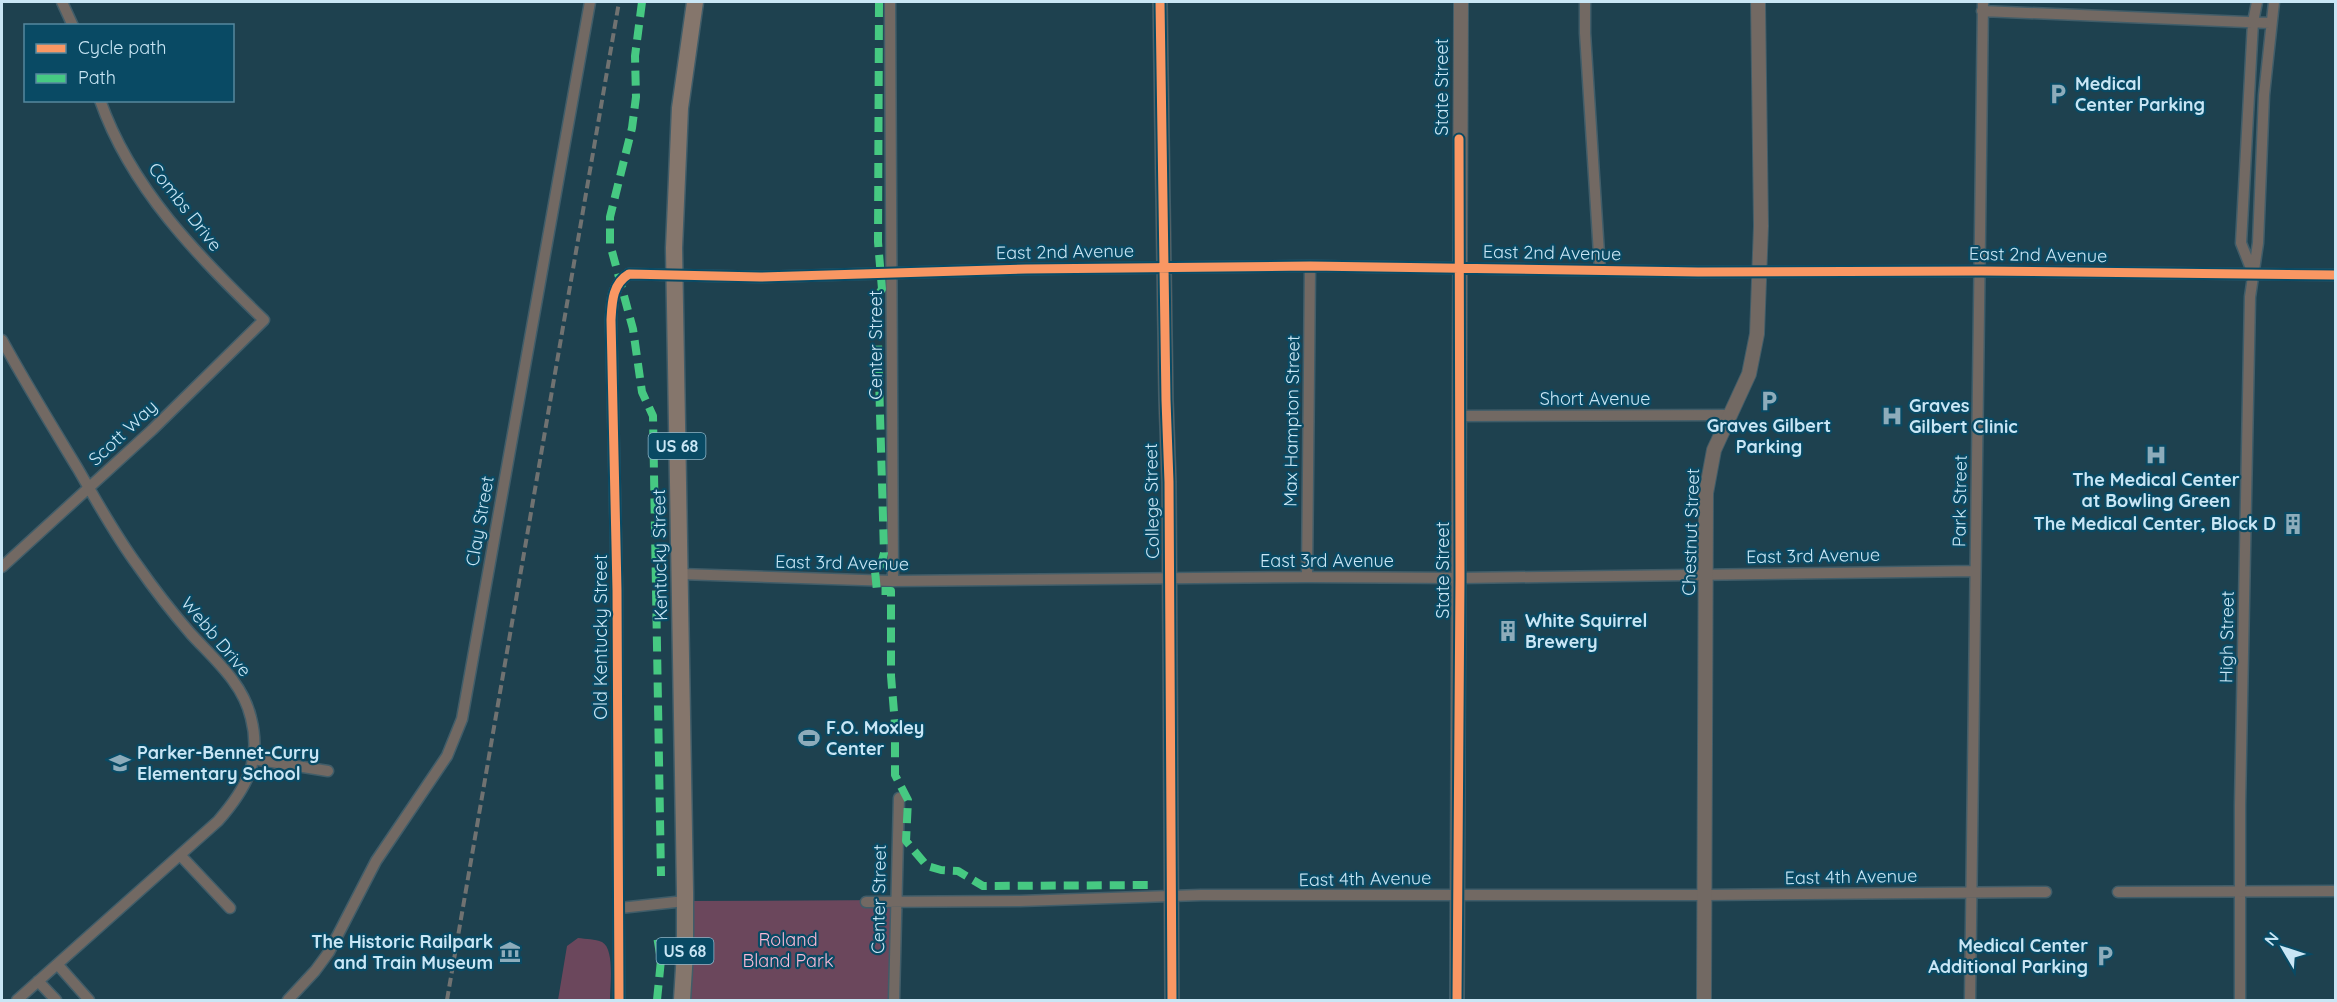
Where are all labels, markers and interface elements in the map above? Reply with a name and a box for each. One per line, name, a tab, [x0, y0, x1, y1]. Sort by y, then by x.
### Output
legend	[24, 24, 234, 102]
text: Cycle path	[78, 36, 166, 59]
street label: State Street	[1430, 38, 1453, 136]
text: Path	[78, 66, 116, 89]
place label: Medical Center Parking	[2075, 72, 2205, 116]
parking icon: Medical Center Parking	[2046, 82, 2070, 106]
street label: Combs Drive	[144, 158, 227, 256]
street label: East 2nd Avenue	[996, 239, 1134, 264]
street label: East 2nd Avenue	[1483, 240, 1621, 265]
street label: East 2nd Avenue	[1969, 242, 2107, 267]
street label: Center Street	[864, 290, 887, 400]
street label: Max Hampton Street	[1279, 335, 1304, 507]
street label: Short Avenue	[1540, 387, 1650, 410]
parking icon: Graves Gilbert Parking	[1757, 389, 1781, 413]
place label: Graves Gilbert Clinic	[1909, 394, 2018, 438]
street label: Scott Way	[83, 395, 162, 470]
hospital icon: Graves Gilbert Clinic	[1880, 404, 1904, 428]
place label: Graves Gilbert Parking	[1707, 414, 1831, 458]
road number: US 68	[648, 433, 706, 459]
street label: College Street	[1139, 443, 1164, 559]
hospital icon: The Medical Center at Bowling Green	[2144, 443, 2168, 467]
street label: Park Street	[1947, 455, 1972, 547]
street label: Chestnut Street	[1677, 468, 1704, 596]
place label: The Medical Center at Bowling Green	[2072, 468, 2240, 512]
street label: Clay Street	[460, 474, 499, 568]
street label: Kentucky Street	[647, 489, 672, 621]
place label: The Medical Center, Block D	[2034, 512, 2276, 535]
building icon: The Medical Center, Block D	[2281, 512, 2305, 536]
street label: State Street	[1431, 521, 1454, 619]
street label: East 3rd Avenue	[1746, 543, 1880, 568]
street label: East 3rd Avenue	[1260, 549, 1394, 572]
street label: East 3rd Avenue	[775, 550, 909, 575]
street label: Old Kentucky Street	[589, 554, 612, 720]
street label: High Street	[2214, 591, 2239, 683]
street label: Webb Drive	[176, 592, 256, 681]
place label: White Squirrel Brewery	[1525, 609, 1647, 653]
building icon: White Squirrel Brewery	[1496, 619, 1520, 643]
place label: F.O. Moxley Center	[826, 716, 924, 760]
sports icon: F.O. Moxley Center	[797, 726, 821, 750]
place label: Parker-Bennet-Curry Elementary School	[137, 741, 319, 785]
school or university icon: Parker-Bennet-Curry Elementary School	[108, 751, 132, 775]
street label: Center Street	[866, 844, 891, 954]
street label: East 4th Avenue	[1784, 864, 1918, 889]
street label: East 4th Avenue	[1298, 866, 1432, 891]
north arrow	[2253, 918, 2313, 978]
park label: Roland Bland Park	[742, 928, 834, 972]
text: N	[2260, 928, 2283, 949]
place label: The Historic Railpark and Train Museum	[311, 930, 493, 974]
place label: Medical Center Additional Parking	[1928, 934, 2088, 978]
road number: US 68	[656, 938, 714, 964]
museum icon: The Historic Railpark and Train Museum	[498, 940, 522, 964]
parking icon: Medical Center Additional Parking	[2093, 944, 2117, 968]

